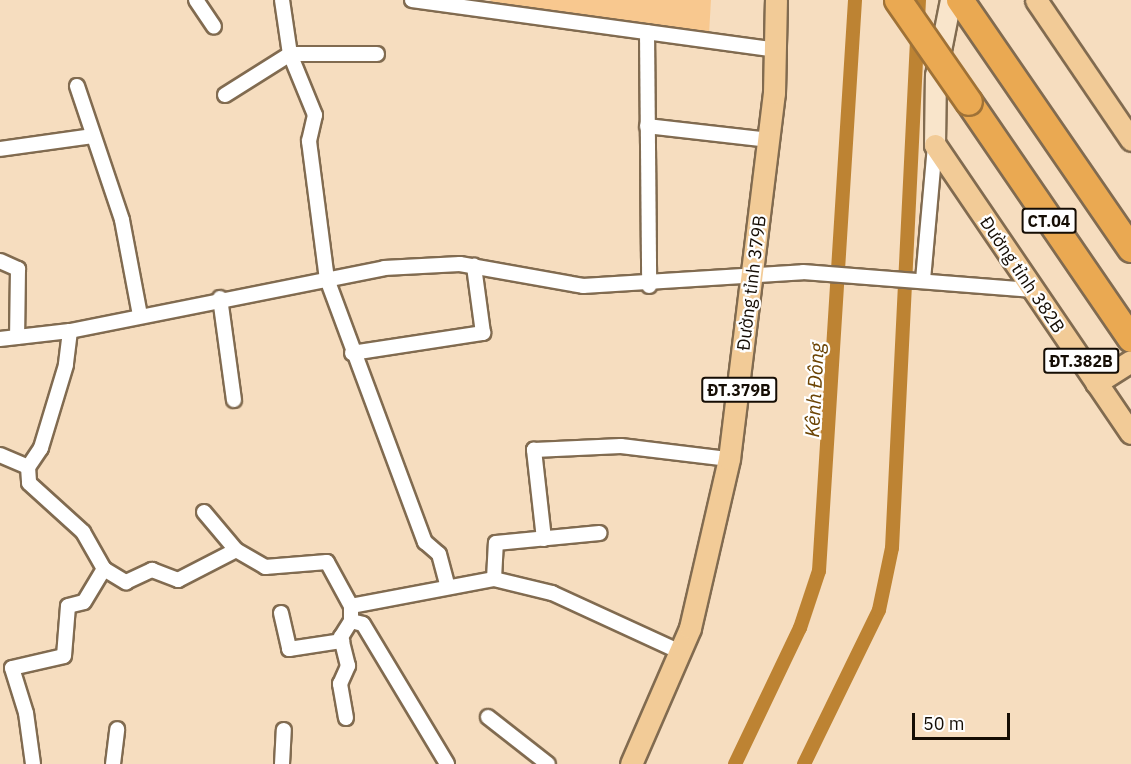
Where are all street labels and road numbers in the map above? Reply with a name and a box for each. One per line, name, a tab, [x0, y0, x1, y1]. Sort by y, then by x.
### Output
road number: CT.04	[1020, 208, 1078, 234]
street label: Đường tỉnh 382B	[975, 213, 1069, 337]
street label: Đường tỉnh 379B	[733, 214, 771, 352]
road number: ĐT.382B	[1042, 348, 1120, 374]
road number: ĐT.379B	[700, 377, 778, 403]

